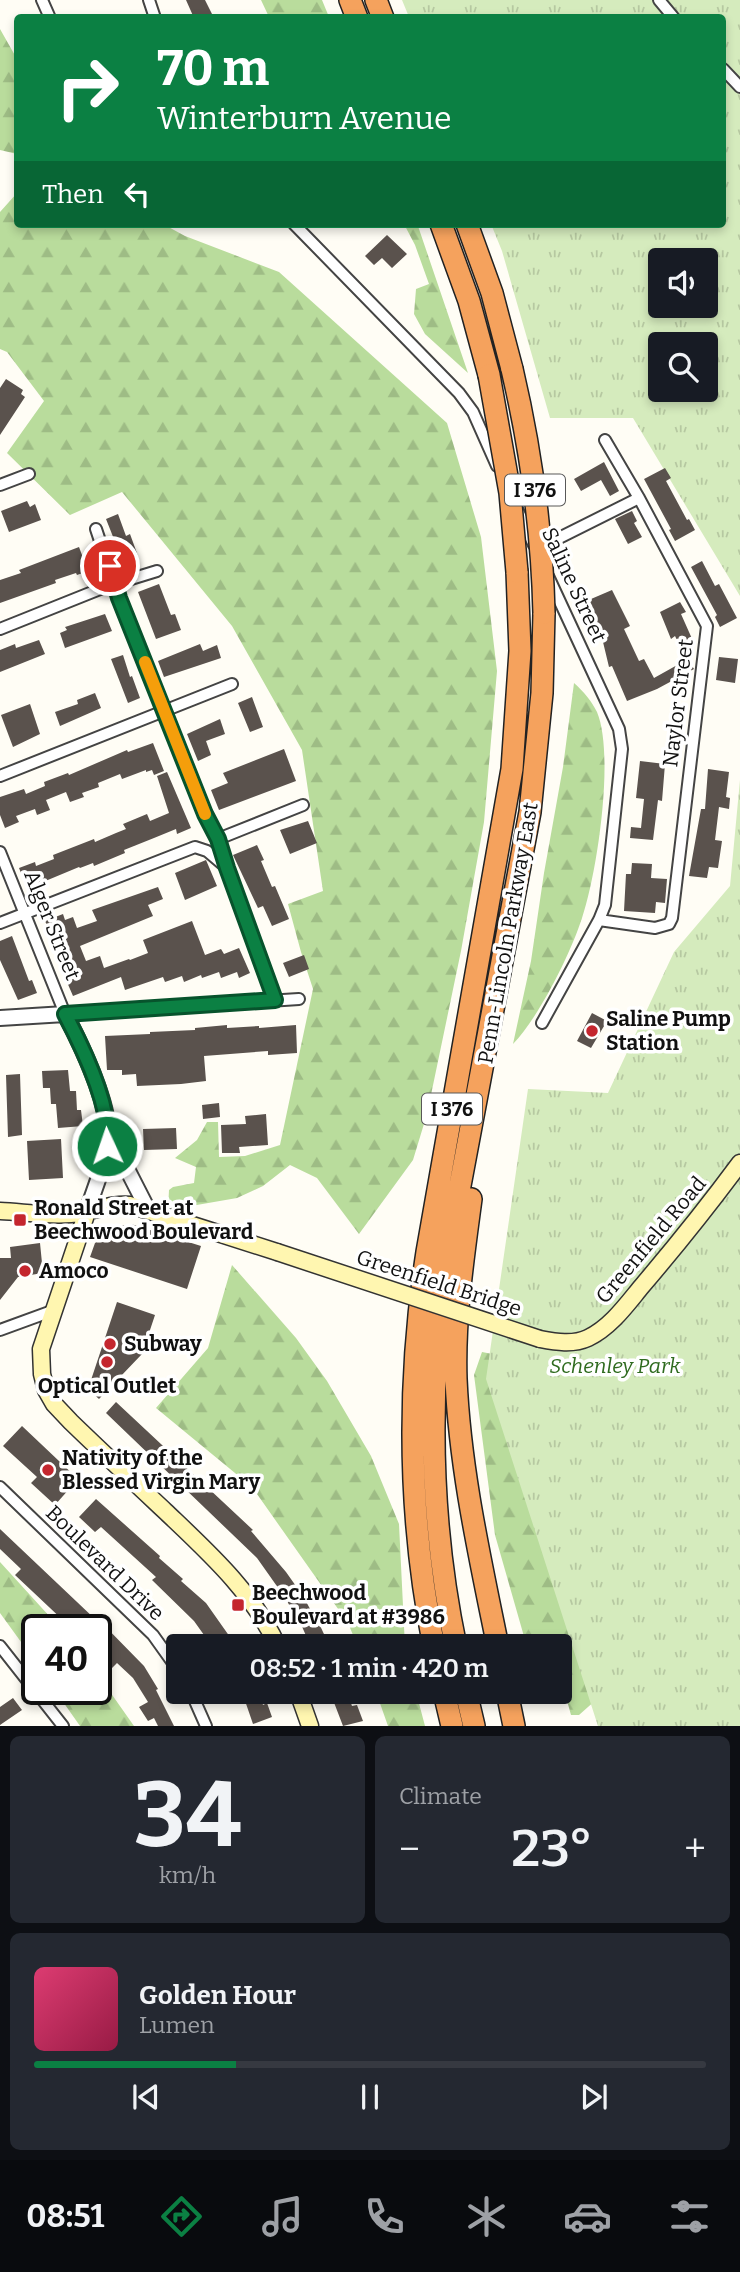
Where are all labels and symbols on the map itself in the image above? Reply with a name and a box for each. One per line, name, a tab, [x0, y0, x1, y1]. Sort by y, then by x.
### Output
road number: I 376	[505, 475, 565, 505]
street label: Saline Street	[536, 523, 612, 647]
pin	[80, 536, 140, 596]
street label: Naylor Street	[657, 637, 699, 769]
street label: Penn-Lincoln Parkway East	[472, 800, 544, 1066]
street label: Alger Street	[18, 866, 86, 984]
place label: Saline Pump Station	[606, 1006, 731, 1056]
marker: Saline Pump Station	[584, 1023, 600, 1039]
road number: I 376	[422, 1093, 482, 1124]
position arrow	[70, 1109, 144, 1183]
street label: Greenfield Road	[590, 1171, 712, 1309]
place label: Ronald Street at Beechwood Boulevard	[34, 1195, 254, 1245]
marker: Ronald Street at Beechwood Boulevard	[12, 1212, 28, 1228]
street label: Greenfield Bridge	[353, 1244, 525, 1322]
place label: Amoco	[39, 1258, 109, 1284]
marker: Amoco	[17, 1263, 33, 1279]
place label: Subway	[124, 1331, 202, 1357]
marker: Subway	[102, 1336, 118, 1352]
park label: Schenley Park	[549, 1353, 681, 1379]
marker: Optical Outlet	[99, 1354, 115, 1370]
place label: Optical Outlet	[38, 1373, 177, 1399]
place label: Nativity of the Blessed Virgin Mary	[62, 1445, 261, 1495]
marker: Nativity of the Blessed Virgin Mary	[40, 1462, 56, 1478]
street label: Boulevard Drive	[40, 1500, 170, 1626]
place label: Beechwood Boulevard at #3986	[252, 1580, 445, 1630]
marker: Beechwood Boulevard at #3986	[230, 1597, 246, 1613]
speed limit sign: 40	[21, 1614, 112, 1705]

